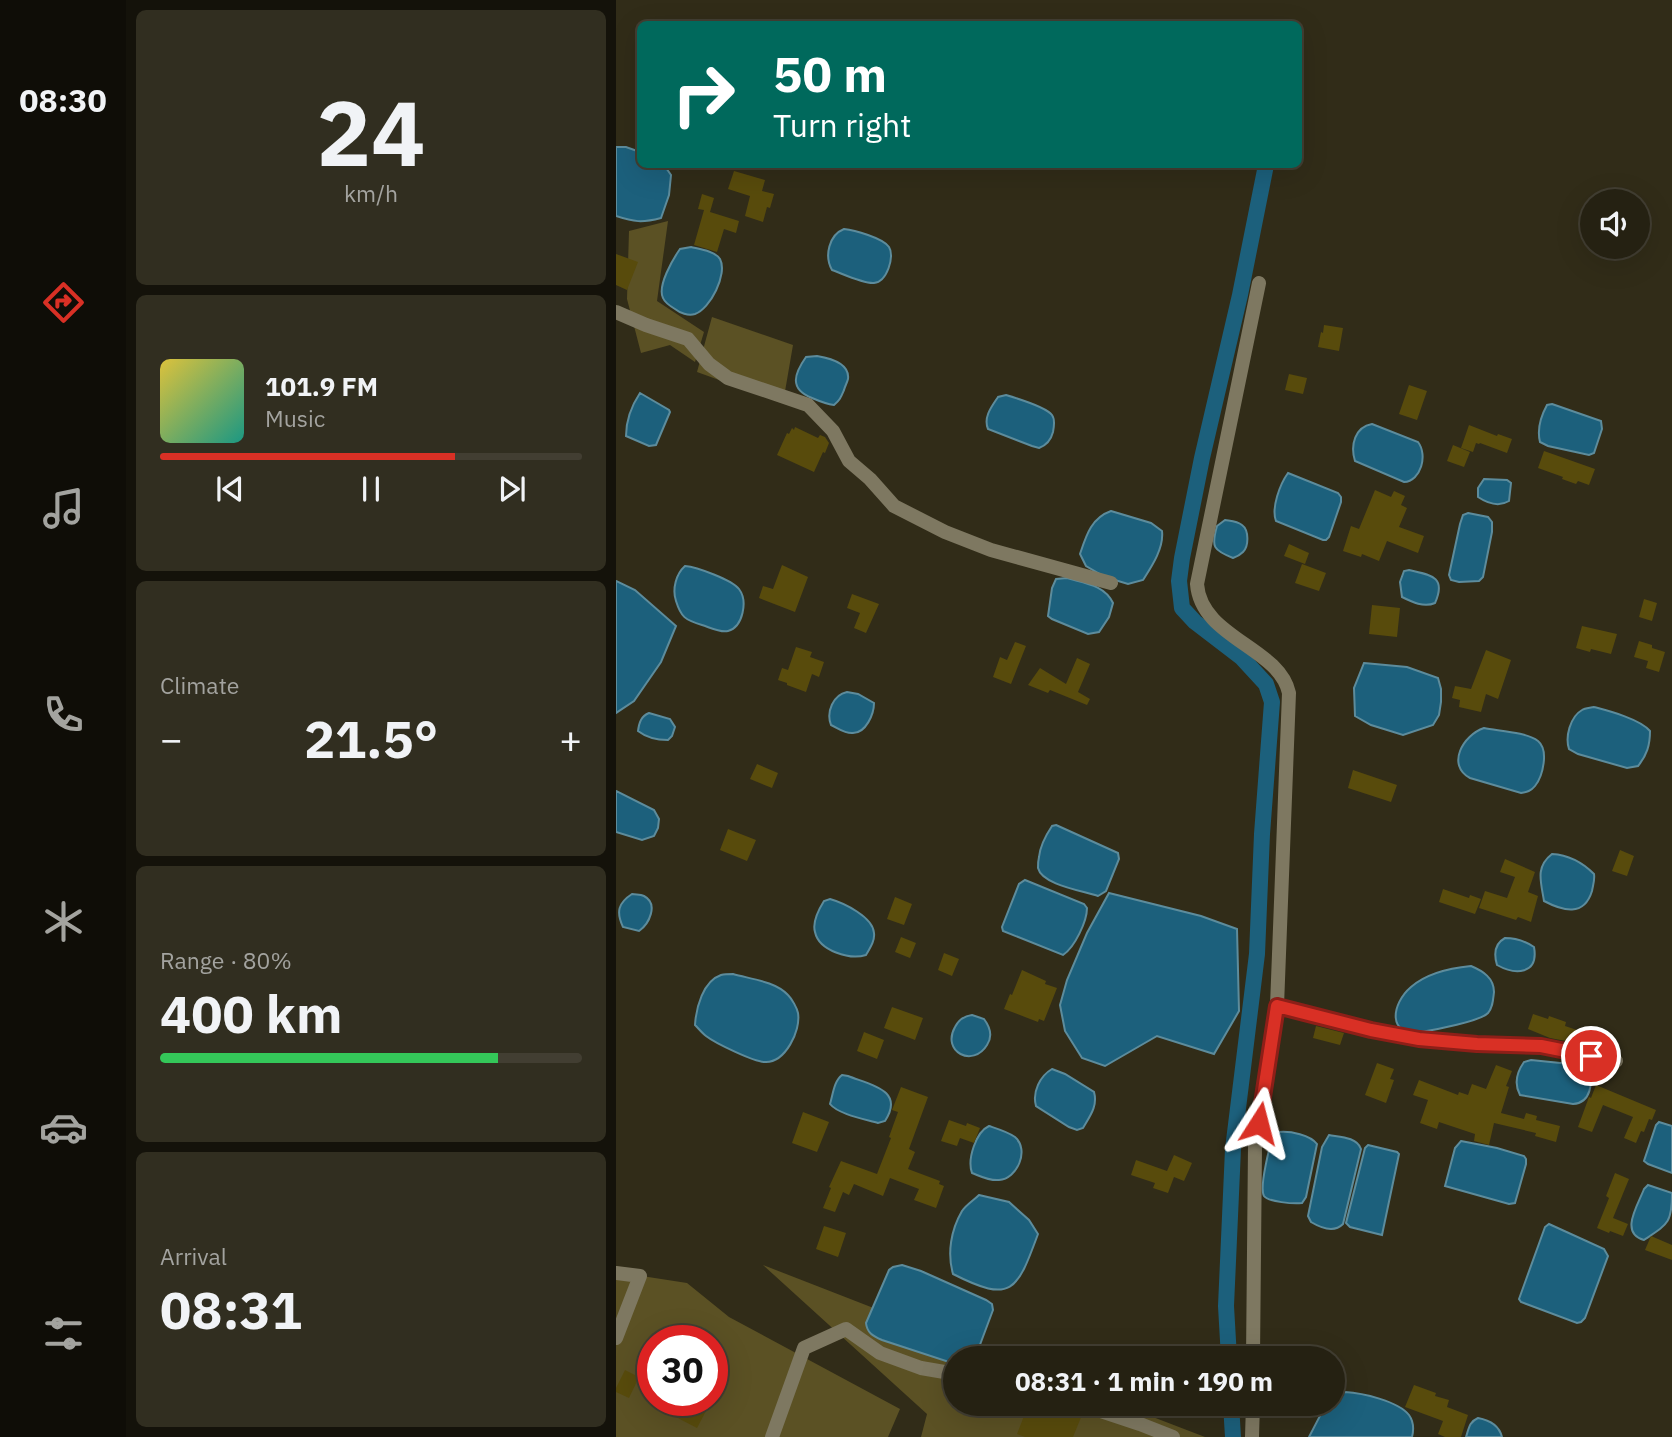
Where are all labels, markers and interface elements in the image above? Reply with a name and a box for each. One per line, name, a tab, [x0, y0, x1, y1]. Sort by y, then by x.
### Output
text: 50 m	[773, 42, 887, 105]
icon: right	[658, 49, 749, 140]
text: 24	[316, 73, 426, 191]
text: 08:30	[19, 79, 107, 121]
text: Turn right	[773, 104, 911, 146]
text: km/h	[344, 178, 398, 208]
map controls	[1580, 189, 1650, 259]
button: sound	[1580, 189, 1650, 259]
icon: directions	[39, 278, 88, 327]
text: 101.9 FM	[265, 369, 378, 403]
text: Music	[265, 403, 325, 433]
icon: previous	[211, 470, 249, 508]
icon: pause	[352, 470, 390, 508]
icon: next	[493, 470, 531, 508]
icon: music	[39, 484, 88, 533]
text: Climate	[160, 670, 239, 700]
icon: phone	[39, 690, 88, 739]
text: 21.5°	[304, 705, 438, 772]
text: −	[160, 714, 183, 763]
text: +	[559, 714, 582, 763]
icon: climate	[39, 897, 88, 946]
text: Range · 80%	[160, 945, 292, 975]
text: 400 km	[160, 980, 342, 1047]
pin	[1561, 1026, 1621, 1086]
icon: arrive	[1572, 1037, 1610, 1075]
position arrow	[1222, 1086, 1296, 1160]
icon: car	[39, 1103, 88, 1152]
text: Arrival	[160, 1241, 227, 1271]
text: 08:31	[160, 1276, 302, 1343]
icon: filters	[39, 1309, 88, 1358]
speed limit sign: 30	[637, 1325, 728, 1416]
text: 08:31 · 1 min · 190 m	[1015, 1364, 1273, 1398]

